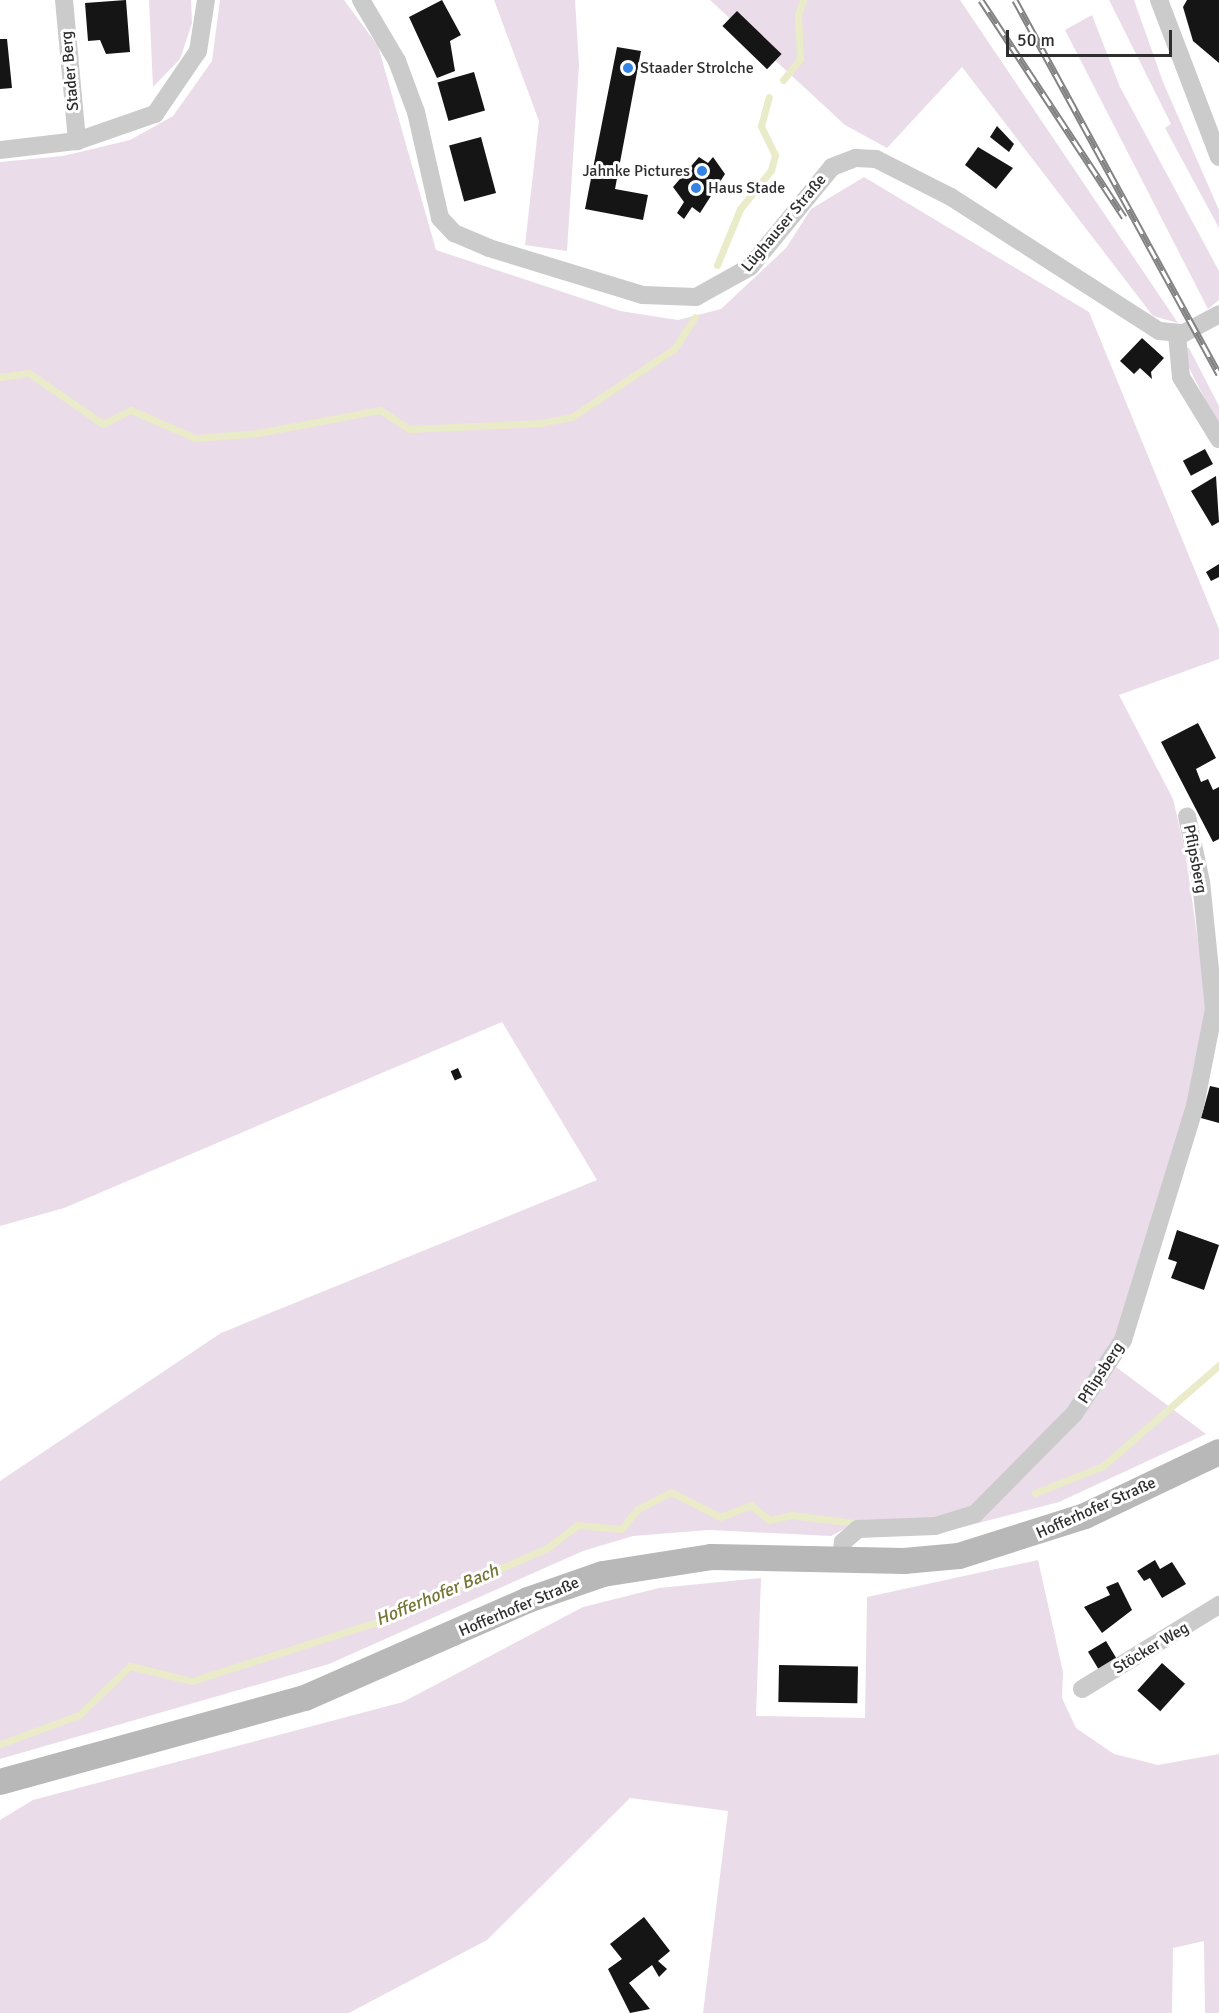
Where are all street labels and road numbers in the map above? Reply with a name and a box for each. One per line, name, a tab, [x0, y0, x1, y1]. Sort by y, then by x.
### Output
street label: Stader Berg	[57, 30, 83, 112]
street label: Lüghauser Straße	[738, 170, 830, 276]
street label: Pflipsberg	[1179, 823, 1211, 895]
street label: Pflipsberg	[1074, 1339, 1128, 1407]
street label: Hofferhofer Straße	[1033, 1473, 1159, 1543]
street label: Hofferhofer Straße	[456, 1573, 582, 1641]
street label: Stöcker Weg	[1110, 1618, 1192, 1678]

